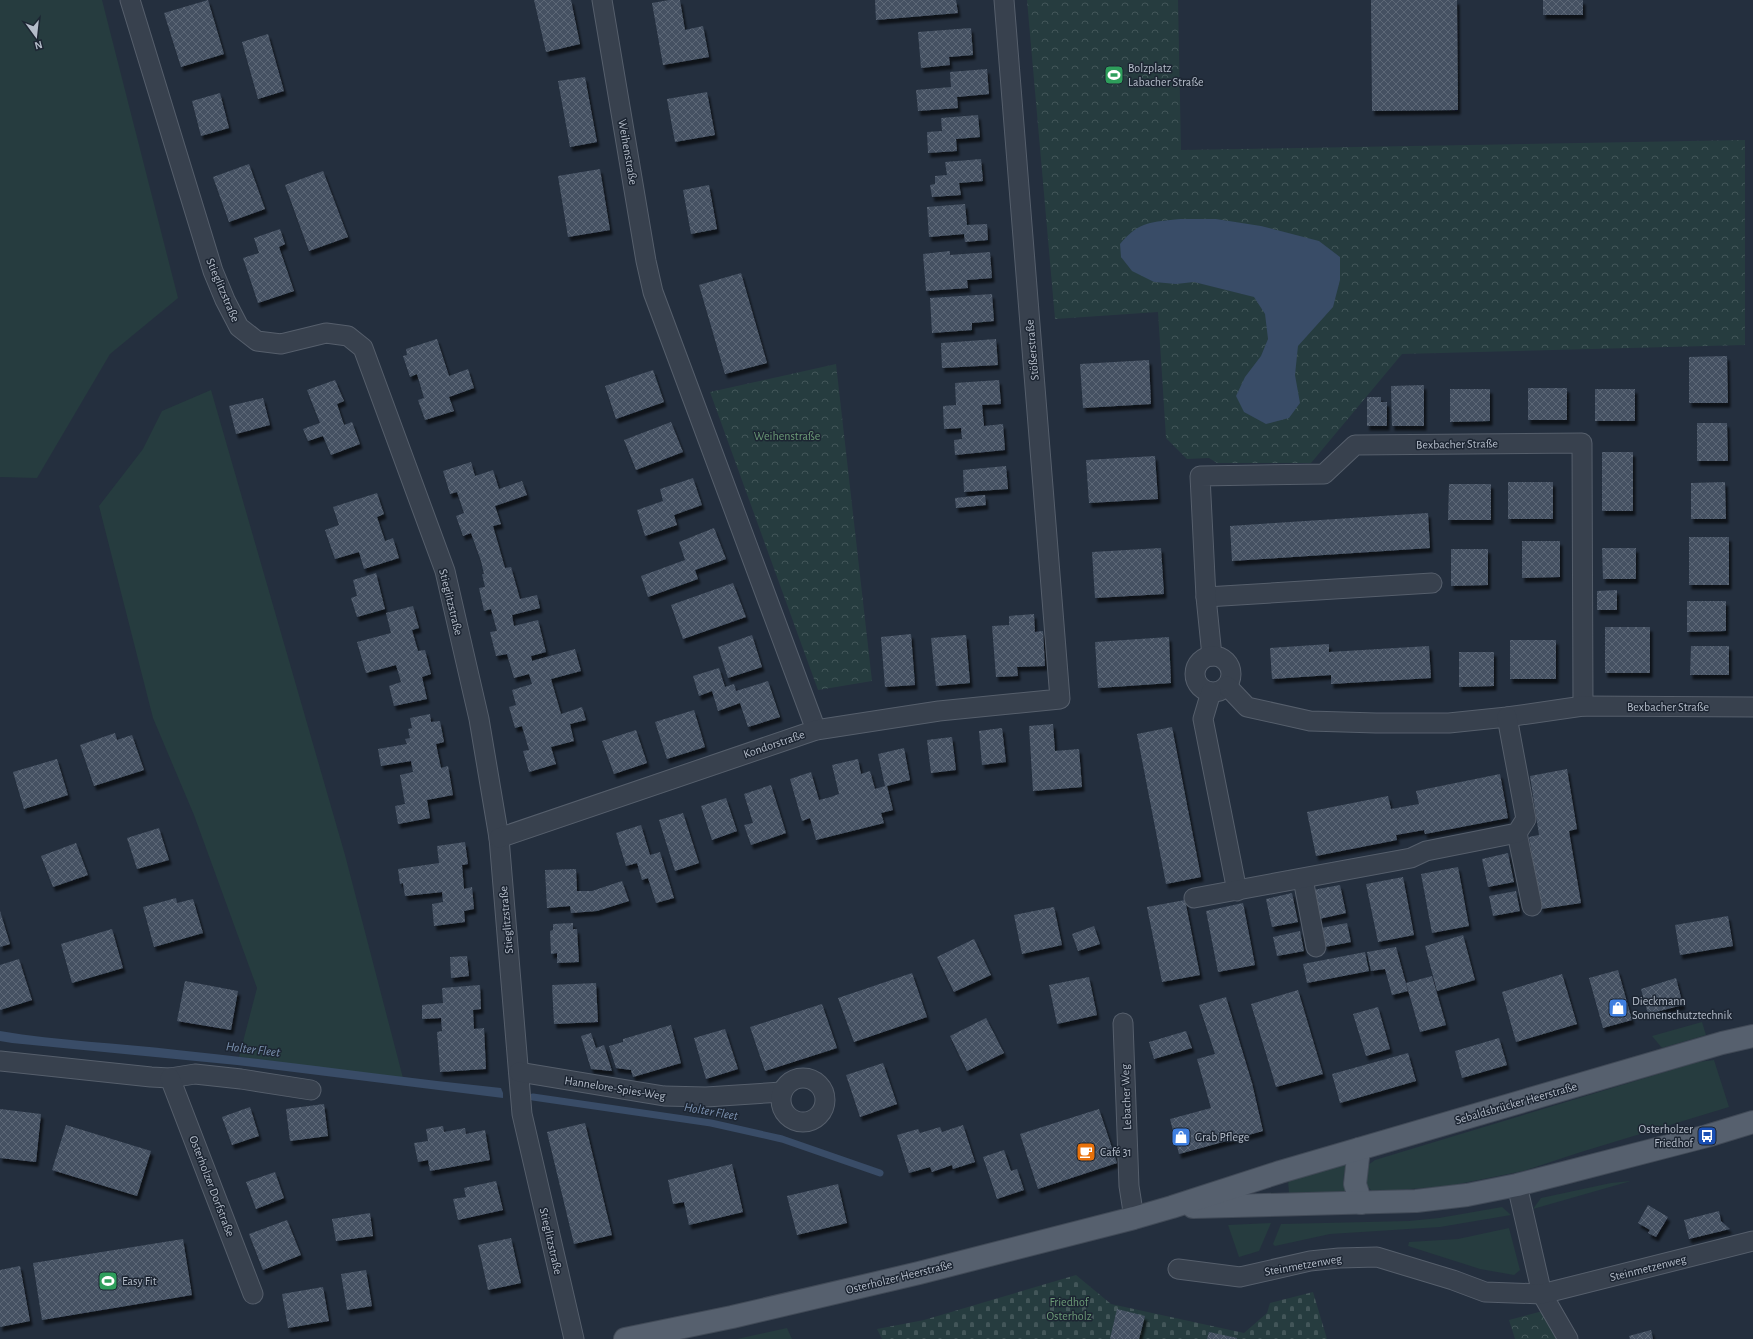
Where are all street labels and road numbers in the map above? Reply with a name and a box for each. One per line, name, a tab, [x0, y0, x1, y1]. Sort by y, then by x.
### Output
street label: Weihenstraße	[616, 118, 640, 186]
street label: Stieglitzstraße	[204, 256, 242, 324]
street label: Stößerstraße	[1023, 319, 1041, 381]
street label: Bexbacher Straße	[1416, 437, 1498, 451]
street label: Stieglitzstraße	[437, 568, 465, 636]
street label: Bexbacher Straße	[1627, 701, 1709, 713]
street label: Kondorstraße	[742, 728, 806, 760]
street label: Stieglitzstraße	[497, 886, 515, 954]
street label: Lebacher Weg	[1119, 1064, 1133, 1130]
street label: Hannelore-Spies-Weg	[564, 1074, 666, 1102]
street label: Sebaldsbrücker Heerstraße	[1454, 1080, 1578, 1126]
street label: Osterholzer Dorfstraße	[187, 1134, 237, 1238]
street label: Stieglitzstraße	[538, 1206, 564, 1276]
street label: Steinmetzenweg	[1263, 1252, 1343, 1278]
street label: Steinmetzenweg	[1609, 1253, 1688, 1283]
street label: Osterholzer Heerstraße	[845, 1258, 953, 1296]

